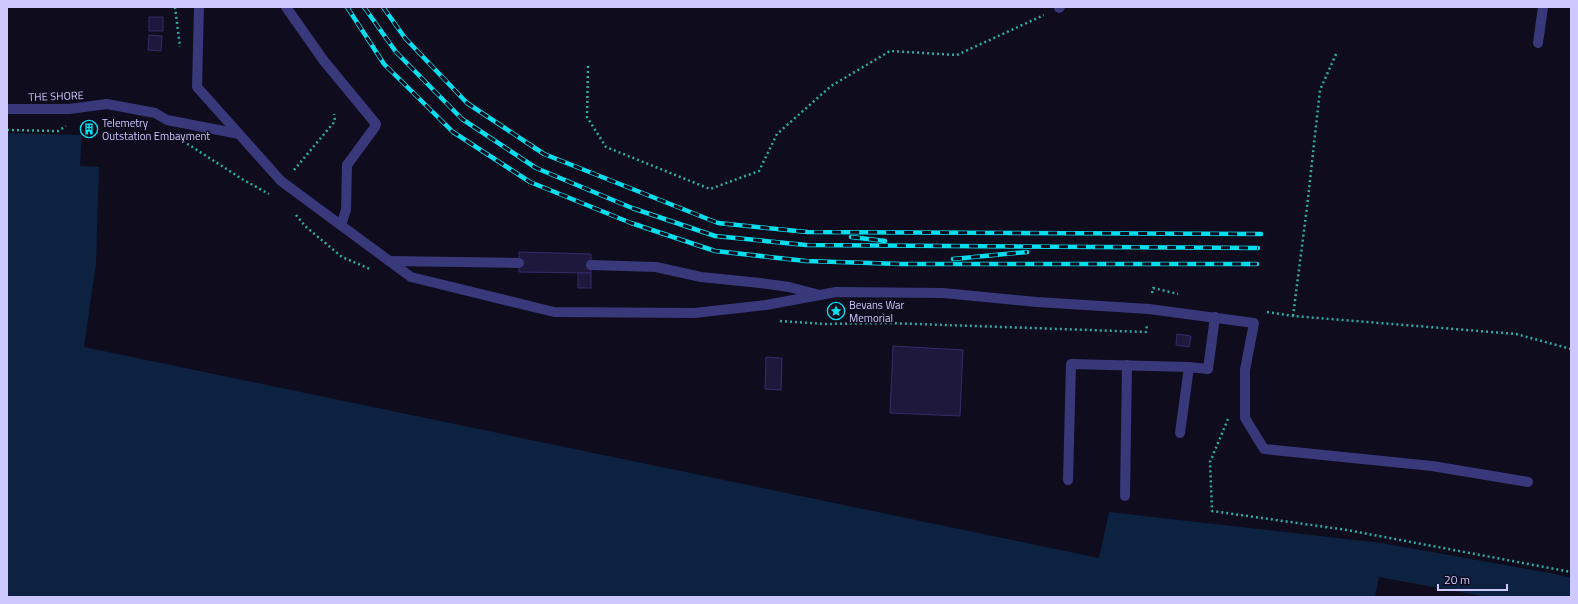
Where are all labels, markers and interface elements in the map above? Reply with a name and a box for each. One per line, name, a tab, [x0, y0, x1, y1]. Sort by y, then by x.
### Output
street label: THE SHORE	[28, 87, 84, 105]
place label: Telemetry Outstation Embayment	[102, 115, 210, 144]
building icon: Telemetry Outstation Embayment	[79, 119, 99, 139]
place label: Bevans War Memorial	[849, 297, 904, 326]
place icon: Bevans War Memorial	[826, 301, 846, 321]
scale bar	[1438, 566, 1507, 592]
text: 20 m	[1444, 570, 1470, 589]

